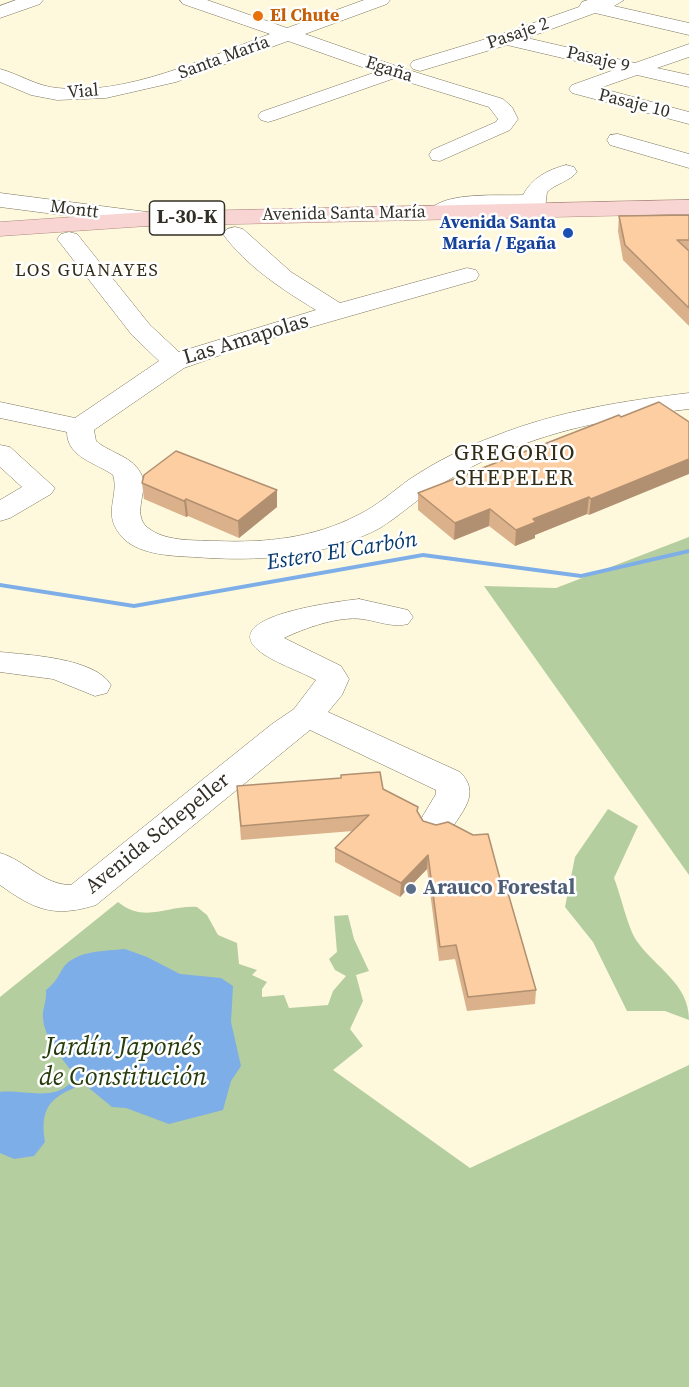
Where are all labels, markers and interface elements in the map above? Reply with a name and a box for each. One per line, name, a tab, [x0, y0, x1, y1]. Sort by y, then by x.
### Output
place label: El Chute	[270, 5, 339, 27]
marker: El Chute	[251, 9, 265, 23]
street label: Pasaje 2	[484, 13, 552, 55]
street label: Santa María	[175, 32, 273, 84]
street label: Pasaje 9	[564, 42, 632, 78]
street label: Egaña	[362, 52, 416, 88]
street label: Vial	[66, 80, 100, 104]
street label: Pasaje 10	[596, 85, 672, 123]
street label: Montt	[49, 196, 99, 224]
road number: L-30-K	[150, 201, 225, 235]
street label: Avenida Santa María	[262, 202, 426, 226]
place label: Avenida Santa María / Egaña	[440, 212, 556, 254]
marker: Avenida Santa María / Egaña	[561, 226, 575, 240]
district label: LOS GUANAYES	[15, 260, 159, 282]
street label: Las Amapolas	[180, 309, 312, 371]
district label: GREGORIO SHEPELER	[454, 441, 576, 493]
water label: Estero El Carbón	[265, 527, 419, 577]
street label: Avenida Schepeller	[81, 768, 235, 900]
place label: Arauco Forestal	[423, 876, 575, 902]
marker: Arauco Forestal	[404, 882, 418, 896]
park label: Jardín Japonés de Constitución	[39, 1032, 207, 1094]

